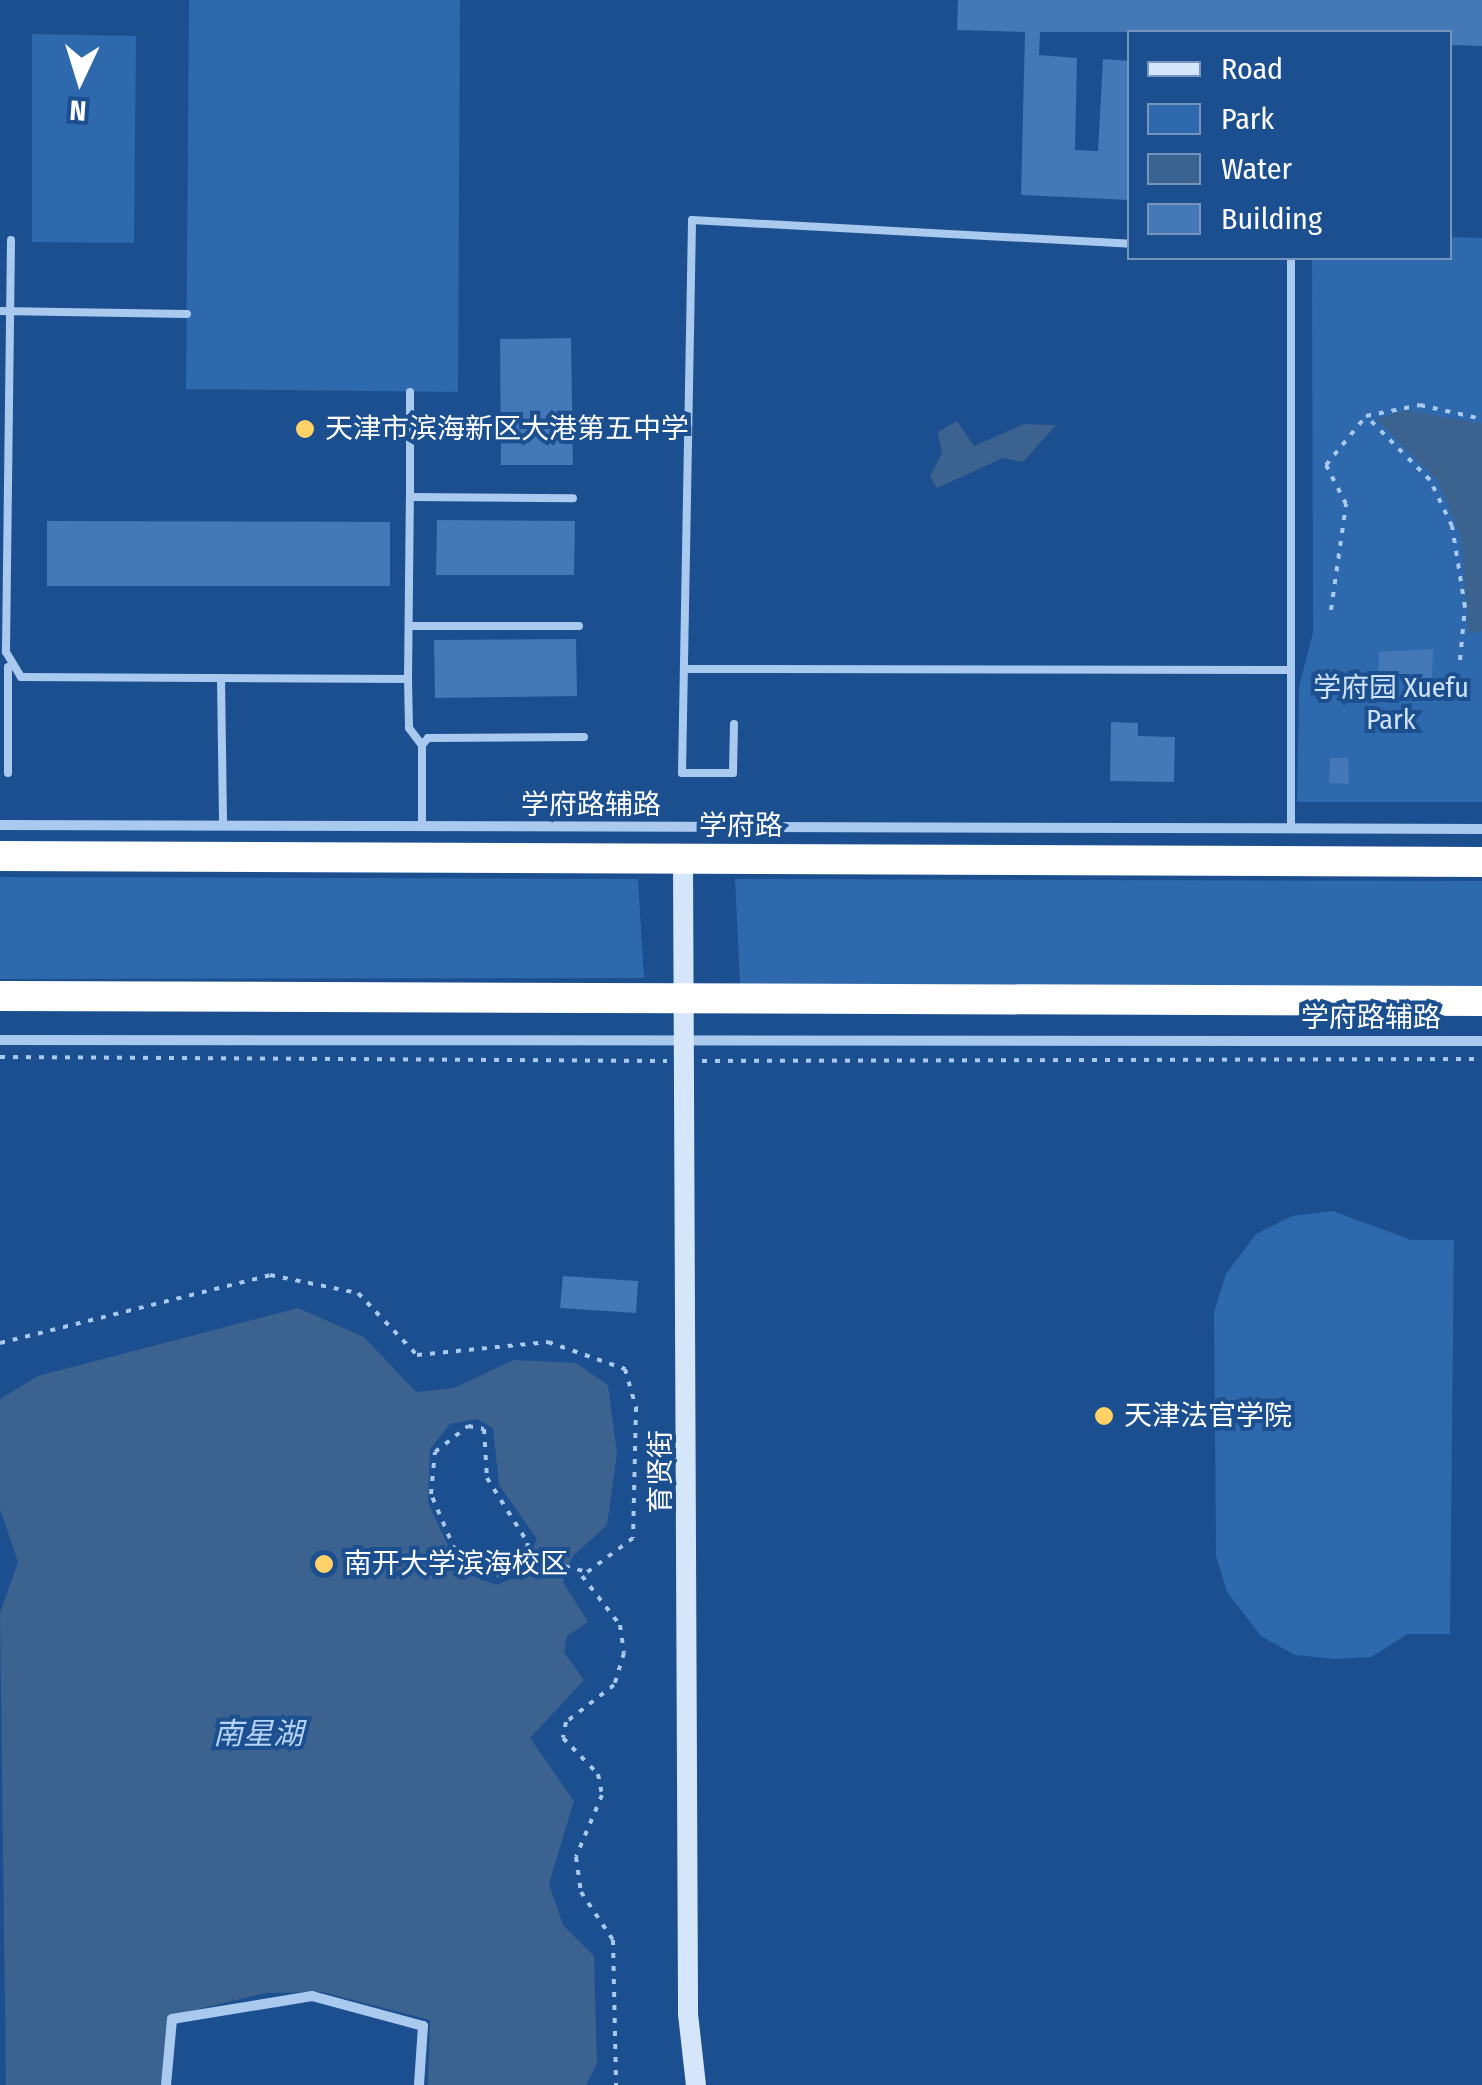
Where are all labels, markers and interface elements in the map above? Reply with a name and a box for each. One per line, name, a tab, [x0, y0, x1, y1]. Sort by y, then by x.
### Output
north arrow	[30, 30, 130, 130]
legend	[1127, 30, 1452, 260]
text: Road	[1221, 51, 1283, 87]
text: N	[68, 93, 87, 127]
text: Park	[1221, 101, 1274, 137]
text: Water	[1221, 151, 1292, 187]
text: Building	[1221, 201, 1322, 237]
place label: 天津市滨海新区大港第五中学	[325, 412, 689, 446]
marker: 天津市滨海新区大港第五中学	[294, 418, 316, 440]
park label: 学府园 Xuefu Park	[1313, 671, 1469, 737]
street label: 学府路辅路	[521, 788, 661, 822]
street label: 学府路	[699, 809, 783, 843]
street label: 学府路辅路	[1301, 1001, 1441, 1035]
place label: 天津法官学院	[1124, 1399, 1292, 1433]
marker: 天津法官学院	[1093, 1405, 1115, 1427]
street label: 育贤街	[644, 1430, 678, 1514]
place label: 南开大学滨海校区	[344, 1547, 568, 1581]
marker: 南开大学滨海校区	[313, 1553, 335, 1575]
water label: 南星湖	[213, 1716, 303, 1752]

